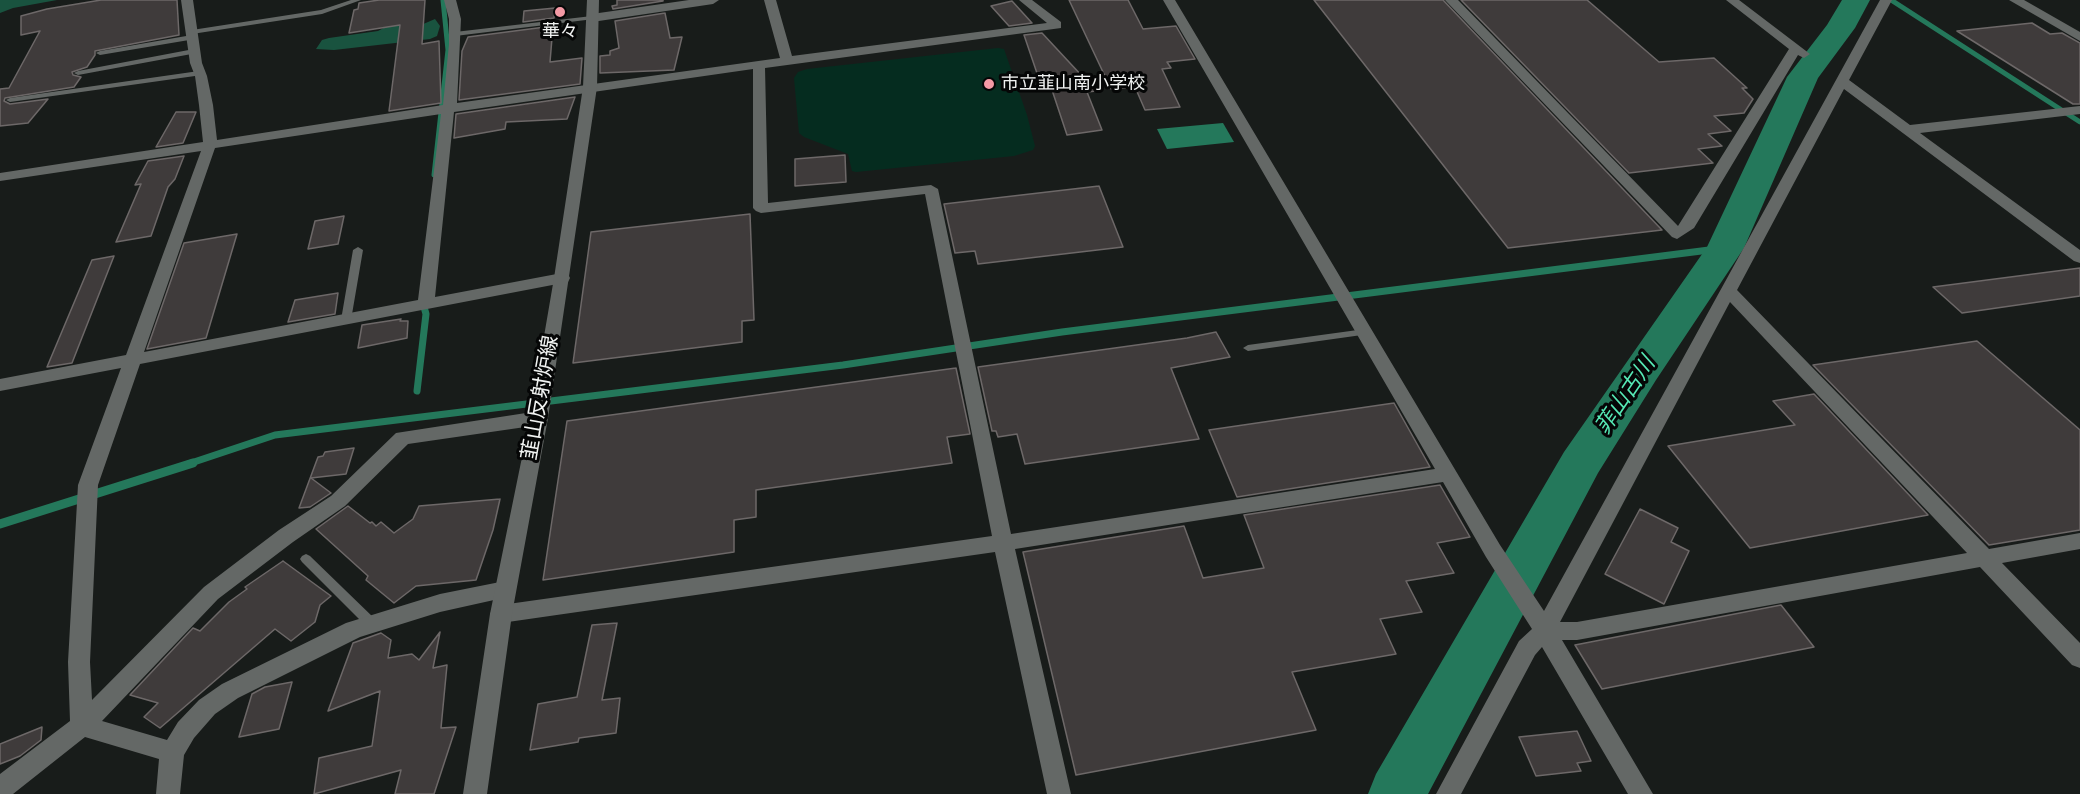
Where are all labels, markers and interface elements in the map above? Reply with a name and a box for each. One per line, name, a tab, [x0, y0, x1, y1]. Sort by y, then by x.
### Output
marker: 華々	[553, 5, 567, 19]
place label: 華々	[542, 21, 578, 43]
place label: 市立韮山南小学校	[1001, 73, 1145, 95]
marker: 市立韮山南小学校	[982, 77, 996, 91]
street label: 韮山反射炉線	[518, 334, 564, 462]
water label: 菲山古川	[1590, 352, 1662, 440]

